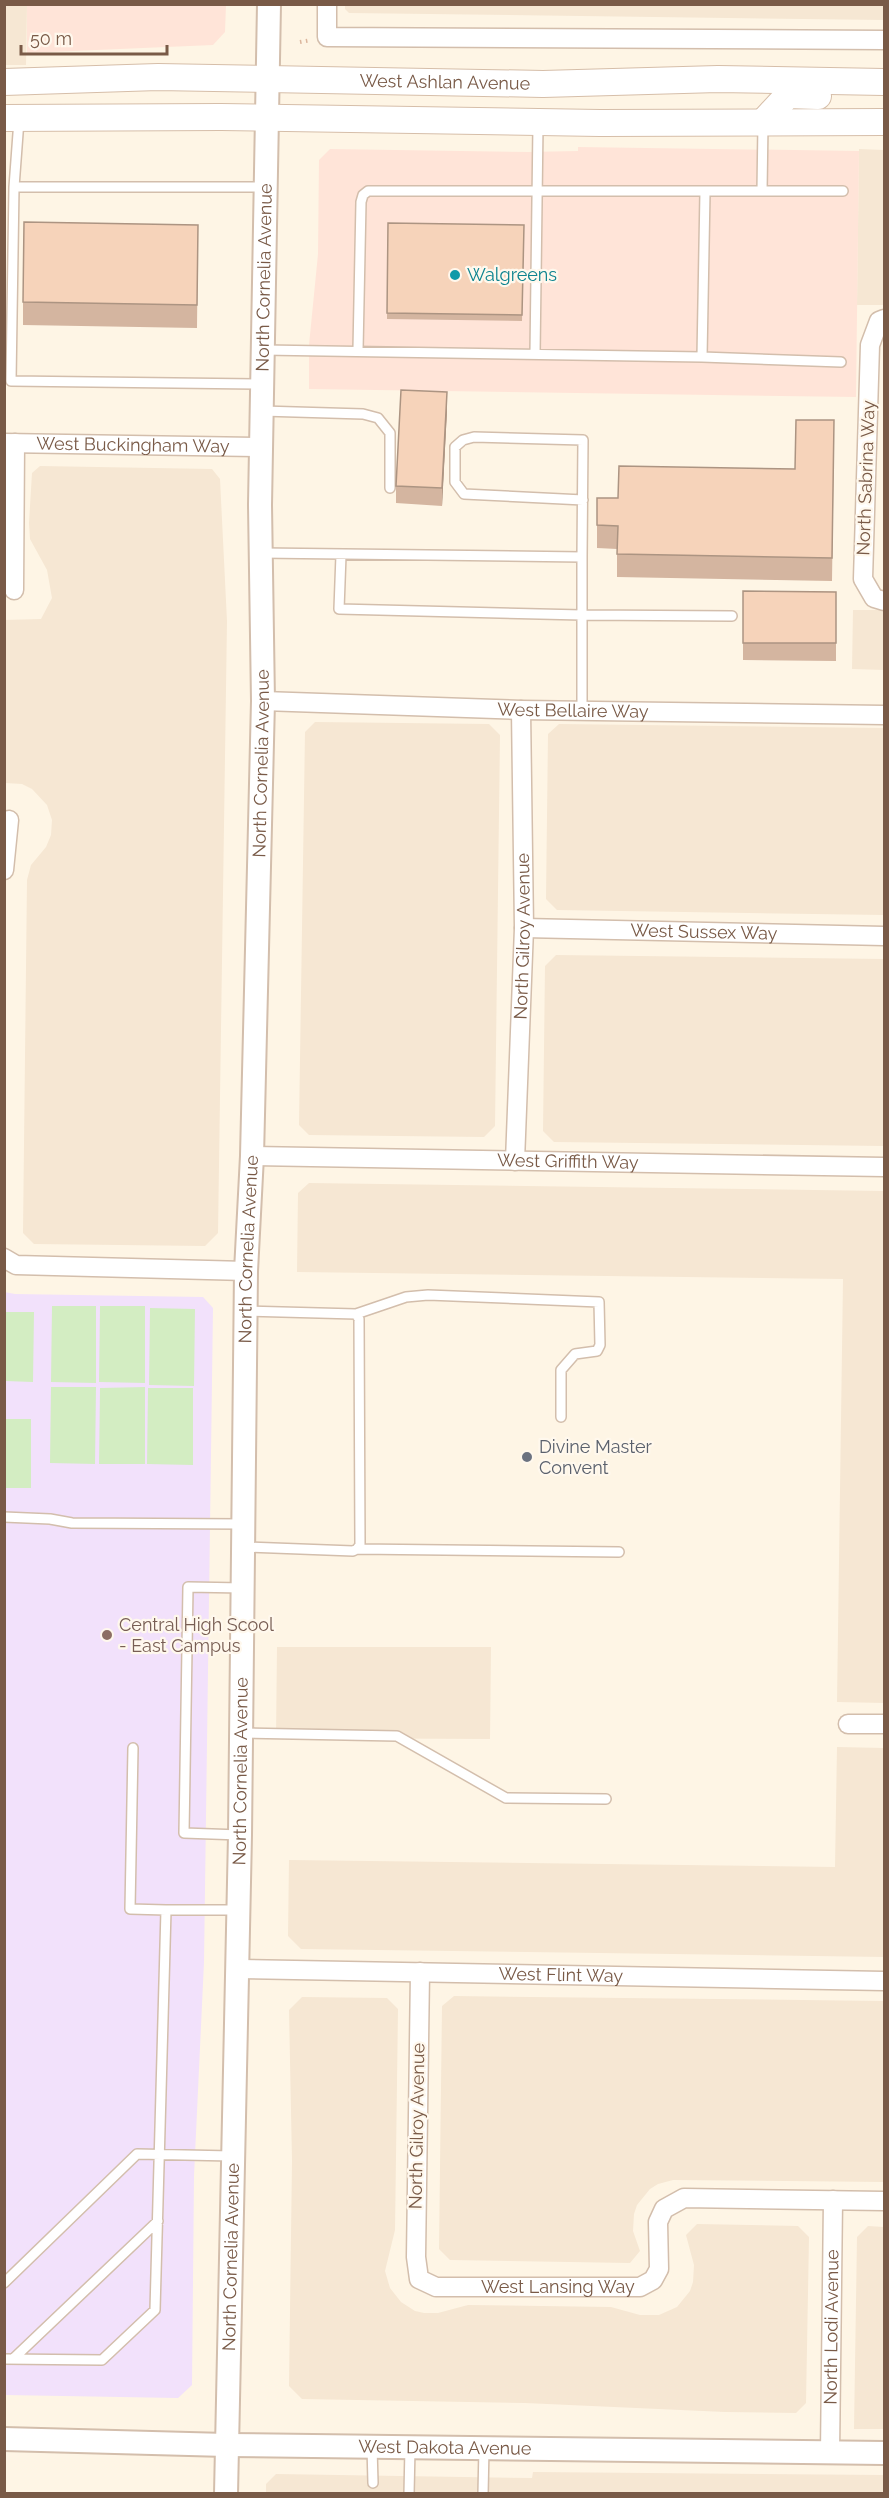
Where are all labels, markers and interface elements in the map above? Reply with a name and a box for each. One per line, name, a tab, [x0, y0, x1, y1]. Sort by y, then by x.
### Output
scale bar	[21, 18, 166, 56]
text: 50 m	[30, 28, 72, 49]
street label: West Ashlan Avenue	[359, 70, 531, 94]
street label: North Cornelia Avenue	[251, 183, 276, 372]
place label: Walgreens	[467, 264, 557, 285]
marker: Walgreens	[448, 268, 462, 282]
street label: North Sabrina Way	[852, 400, 879, 556]
street label: West Buckingham Way	[36, 433, 230, 457]
street label: North Cornelia Avenue	[248, 669, 273, 858]
street label: West Bellaire Way	[497, 698, 649, 722]
street label: North Gilroy Avenue	[509, 852, 534, 1020]
street label: West Sussex Way	[630, 919, 778, 944]
street label: West Griffith Way	[497, 1149, 639, 1173]
street label: North Cornelia Avenue	[234, 1154, 262, 1343]
place label: Divine Master Convent	[539, 1436, 653, 1478]
marker: Divine Master Convent	[520, 1450, 534, 1464]
place label: Central High Scool - East Campus	[119, 1614, 274, 1656]
marker: Central High Scool - East Campus	[100, 1628, 114, 1642]
street label: North Cornelia Avenue	[228, 1676, 252, 1866]
street label: West Flint Way	[498, 1963, 624, 1986]
street label: North Gilroy Avenue	[405, 2042, 428, 2209]
street label: North Cornelia Avenue	[218, 2162, 243, 2351]
street label: North Lodi Avenue	[820, 2249, 842, 2405]
street label: West Lansing Way	[481, 2276, 635, 2297]
street label: West Dakota Avenue	[358, 2436, 532, 2459]

